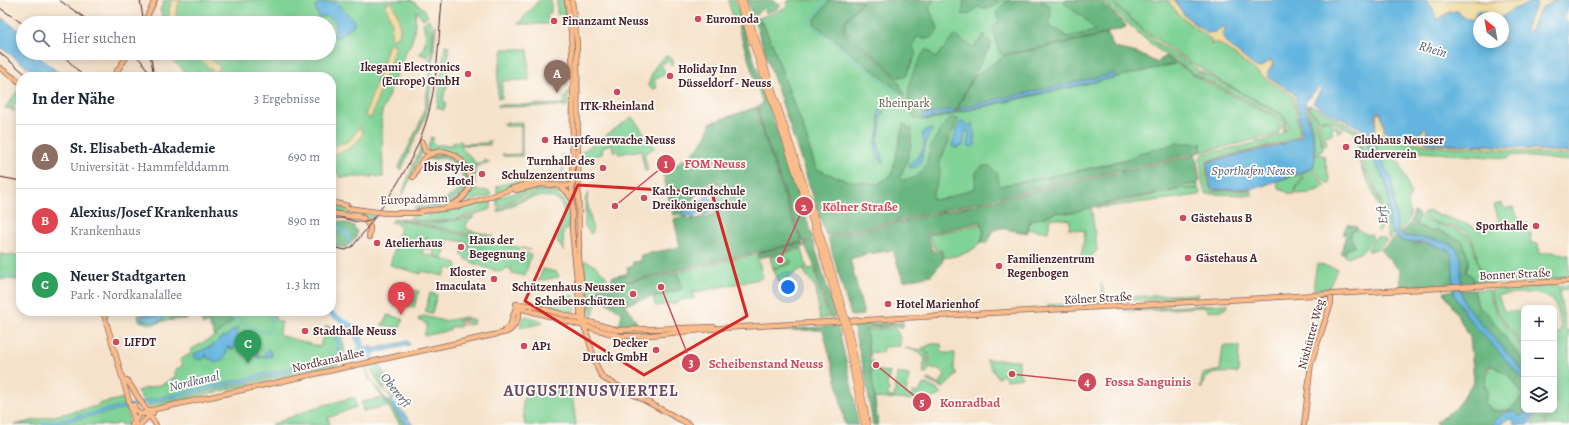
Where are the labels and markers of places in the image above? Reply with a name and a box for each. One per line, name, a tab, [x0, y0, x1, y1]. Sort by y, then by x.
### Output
place label: Euromoda	[706, 11, 759, 27]
place label: Finanzamt Neuss	[562, 13, 649, 29]
marker: Euromoda	[693, 14, 703, 24]
marker: Finanzamt Neuss	[549, 16, 559, 26]
place label: Ikegami Electronics (Europe) GmbH	[360, 59, 460, 89]
pin: A	[544, 60, 570, 93]
place label: Holiday Inn Düsseldorf - Neuss	[678, 61, 771, 91]
marker: Ikegami Electronics (Europe) GmbH	[463, 69, 473, 79]
marker: Holiday Inn Düsseldorf - Neuss	[665, 71, 675, 81]
marker: ITK-Rheinland	[612, 87, 622, 97]
place label: ITK-Rheinland	[580, 98, 655, 114]
place label: Hauptfeuerwache Neuss	[553, 132, 675, 148]
place label: Clubhaus Neusser Ruderverein	[1354, 132, 1444, 162]
marker: Hauptfeuerwache Neuss	[540, 135, 550, 145]
marker: Clubhaus Neusser Ruderverein	[1341, 142, 1351, 152]
callout: FOM Neuss	[656, 151, 754, 176]
place label: Turnhalle des Schulzenzentrums	[501, 153, 595, 183]
place label: Ibis Styles Hotel	[423, 159, 475, 189]
marker: Turnhalle des Schulzenzentrums	[598, 163, 608, 173]
marker: Ibis Styles Hotel	[477, 169, 487, 179]
place label: Kath. Grundschule Dreikönigenschule	[652, 183, 747, 213]
marker: Kath. Grundschule Dreikönigenschule	[639, 193, 649, 203]
callout: Kölner Straße	[794, 194, 906, 219]
place label: Gästehaus B	[1191, 210, 1253, 226]
marker: Gästehaus B	[1178, 213, 1188, 223]
place label: Sporthalle	[1476, 218, 1528, 234]
marker: Sporthalle	[1531, 221, 1541, 231]
place label: Haus der Begegnung	[469, 232, 527, 262]
place label: Atelierhaus	[384, 235, 443, 251]
marker: Atelierhaus	[372, 238, 382, 248]
marker: Haus der Begegnung	[456, 242, 466, 252]
place label: Gästehaus A	[1196, 250, 1258, 266]
place label: Familienzentrum Regenbogen	[1007, 251, 1095, 281]
marker: Gästehaus A	[1183, 253, 1193, 263]
marker: Familienzentrum Regenbogen	[994, 261, 1004, 271]
place label: Kloster Imaculata	[435, 264, 486, 294]
marker: Kloster Imaculata	[489, 274, 499, 284]
place label: Schützenhaus Neusser Scheibenschützen	[512, 279, 625, 309]
pin: B	[388, 282, 414, 315]
marker: Schützenhaus Neusser Scheibenschützen	[628, 289, 638, 299]
place label: Hotel Marienhof	[896, 296, 981, 312]
marker: Hotel Marienhof	[883, 299, 893, 309]
place label: Stadthalle Neuss	[313, 323, 396, 339]
marker: Stadthalle Neuss	[300, 326, 310, 336]
pin: C	[235, 330, 261, 363]
place label: LIFDT	[124, 334, 156, 350]
place label: Decker Druck GmbH	[582, 335, 648, 365]
marker: LIFDT	[111, 337, 121, 347]
place label: AP1	[531, 338, 551, 354]
marker: AP1	[519, 341, 529, 351]
marker: Decker Druck GmbH	[651, 345, 661, 355]
callout: Scheibenstand Neuss	[681, 350, 832, 375]
callout: Fossa Sanguinis	[1077, 369, 1199, 394]
callout: Konradbad	[912, 390, 1009, 415]

